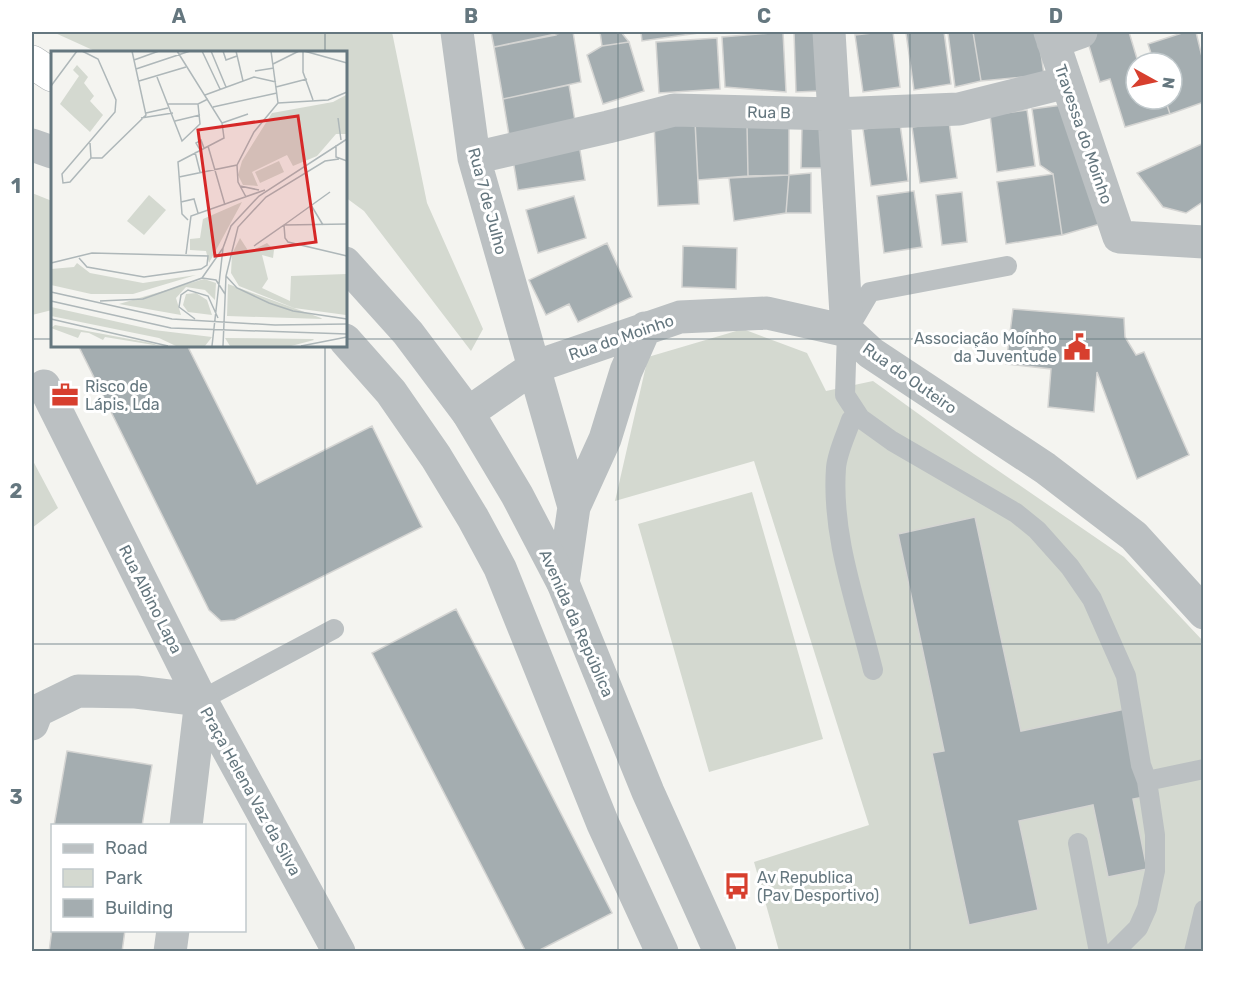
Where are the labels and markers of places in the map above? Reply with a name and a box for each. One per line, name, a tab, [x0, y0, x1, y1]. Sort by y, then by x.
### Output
place label: Associação Moínho da Juventude	[914, 329, 1057, 366]
public building icon: Associação Moínho da Juventude	[1062, 332, 1092, 362]
place label: Risco de Lápis, Lda	[85, 377, 160, 414]
office icon: Risco de Lápis, Lda	[50, 380, 80, 410]
place label: Av Republica (Pav Desportivo)	[757, 868, 879, 905]
bus stop icon: Av Republica (Pav Desportivo)	[722, 871, 752, 901]

